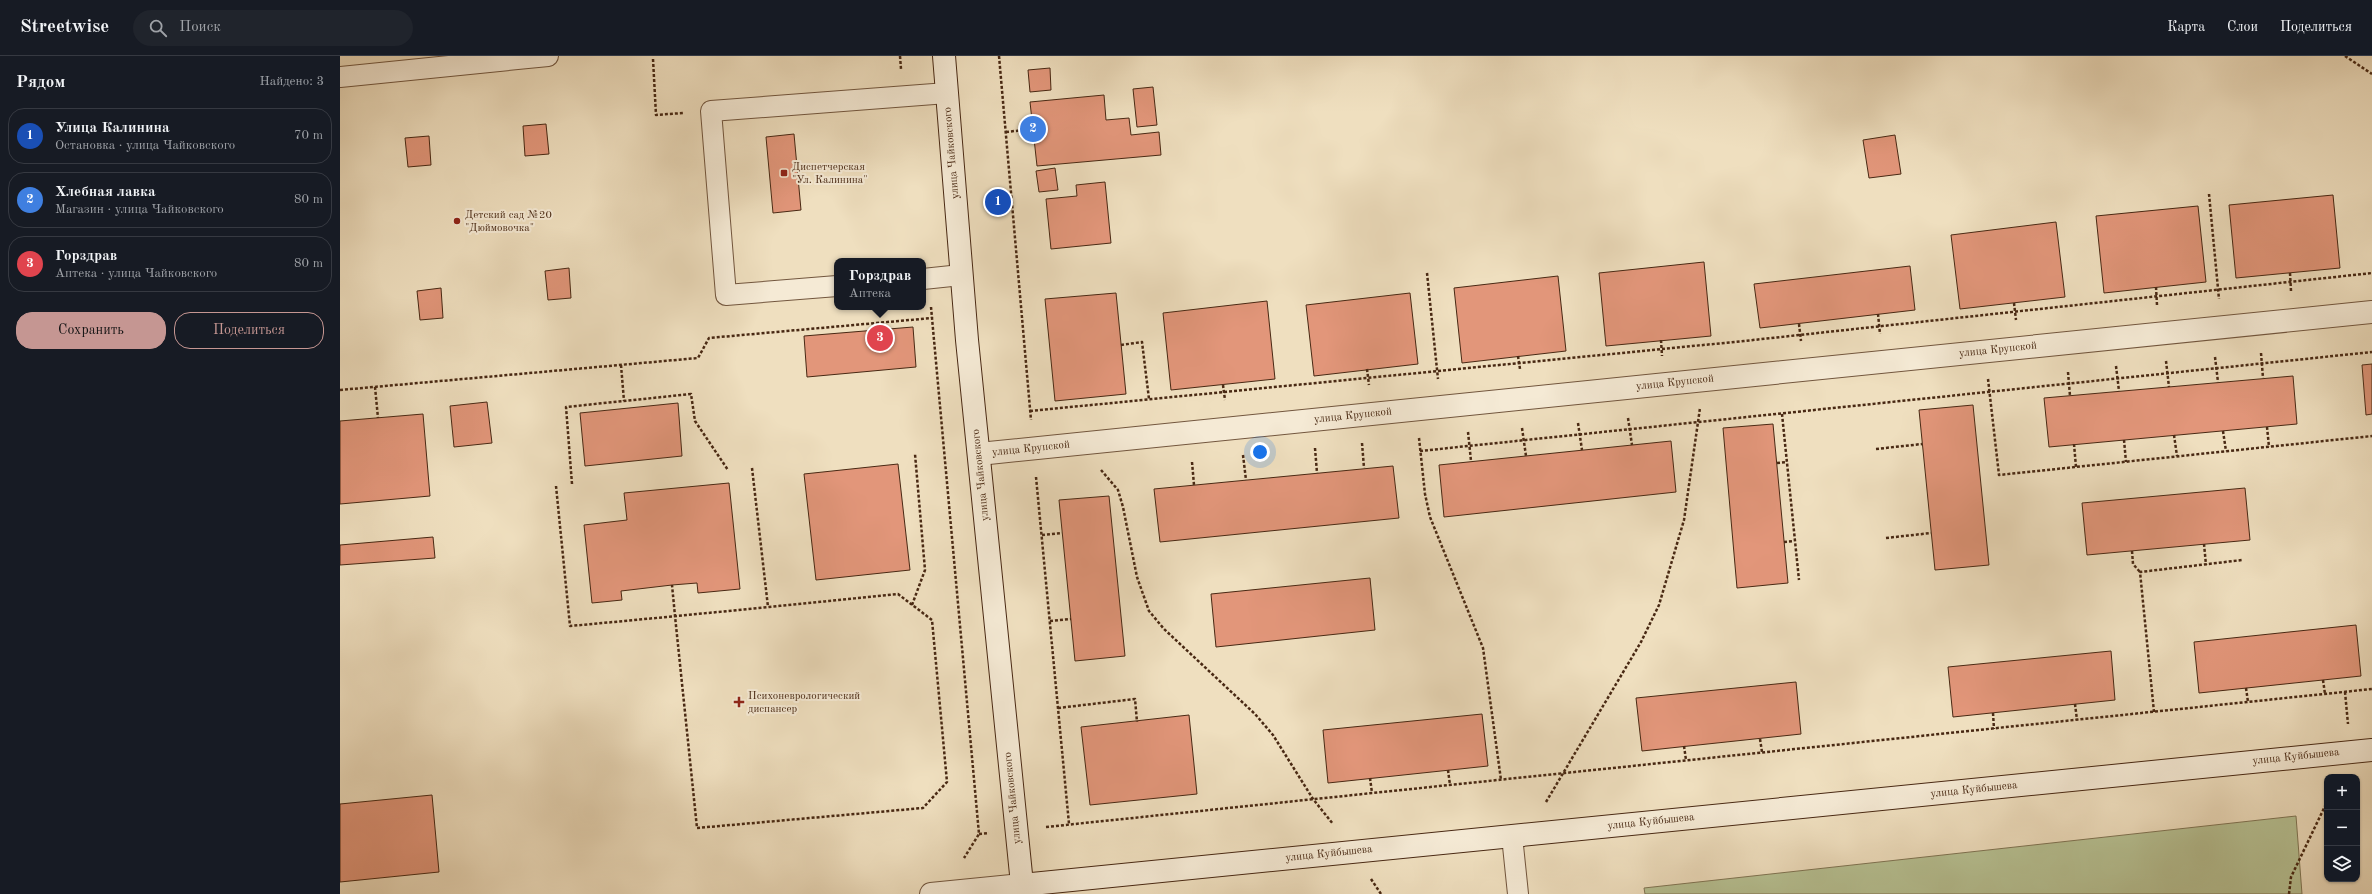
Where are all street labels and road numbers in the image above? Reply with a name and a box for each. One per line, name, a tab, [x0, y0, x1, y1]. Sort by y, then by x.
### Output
street label: улица Чайковского	[942, 107, 962, 199]
street label: улица Крупской	[1959, 340, 2038, 360]
street label: улица Крупской	[1636, 373, 1715, 393]
street label: улица Крупской	[1314, 406, 1393, 426]
street label: улица Чайковского	[971, 429, 991, 521]
street label: улица Крупской	[992, 439, 1071, 459]
street label: улица Куйбышева	[2252, 747, 2341, 767]
street label: улица Чайковского	[1003, 752, 1023, 844]
street label: улица Куйбышева	[1930, 780, 2019, 800]
street label: улица Куйбышева	[1607, 812, 1696, 832]
street label: улица Куйбышева	[1285, 844, 1374, 864]

